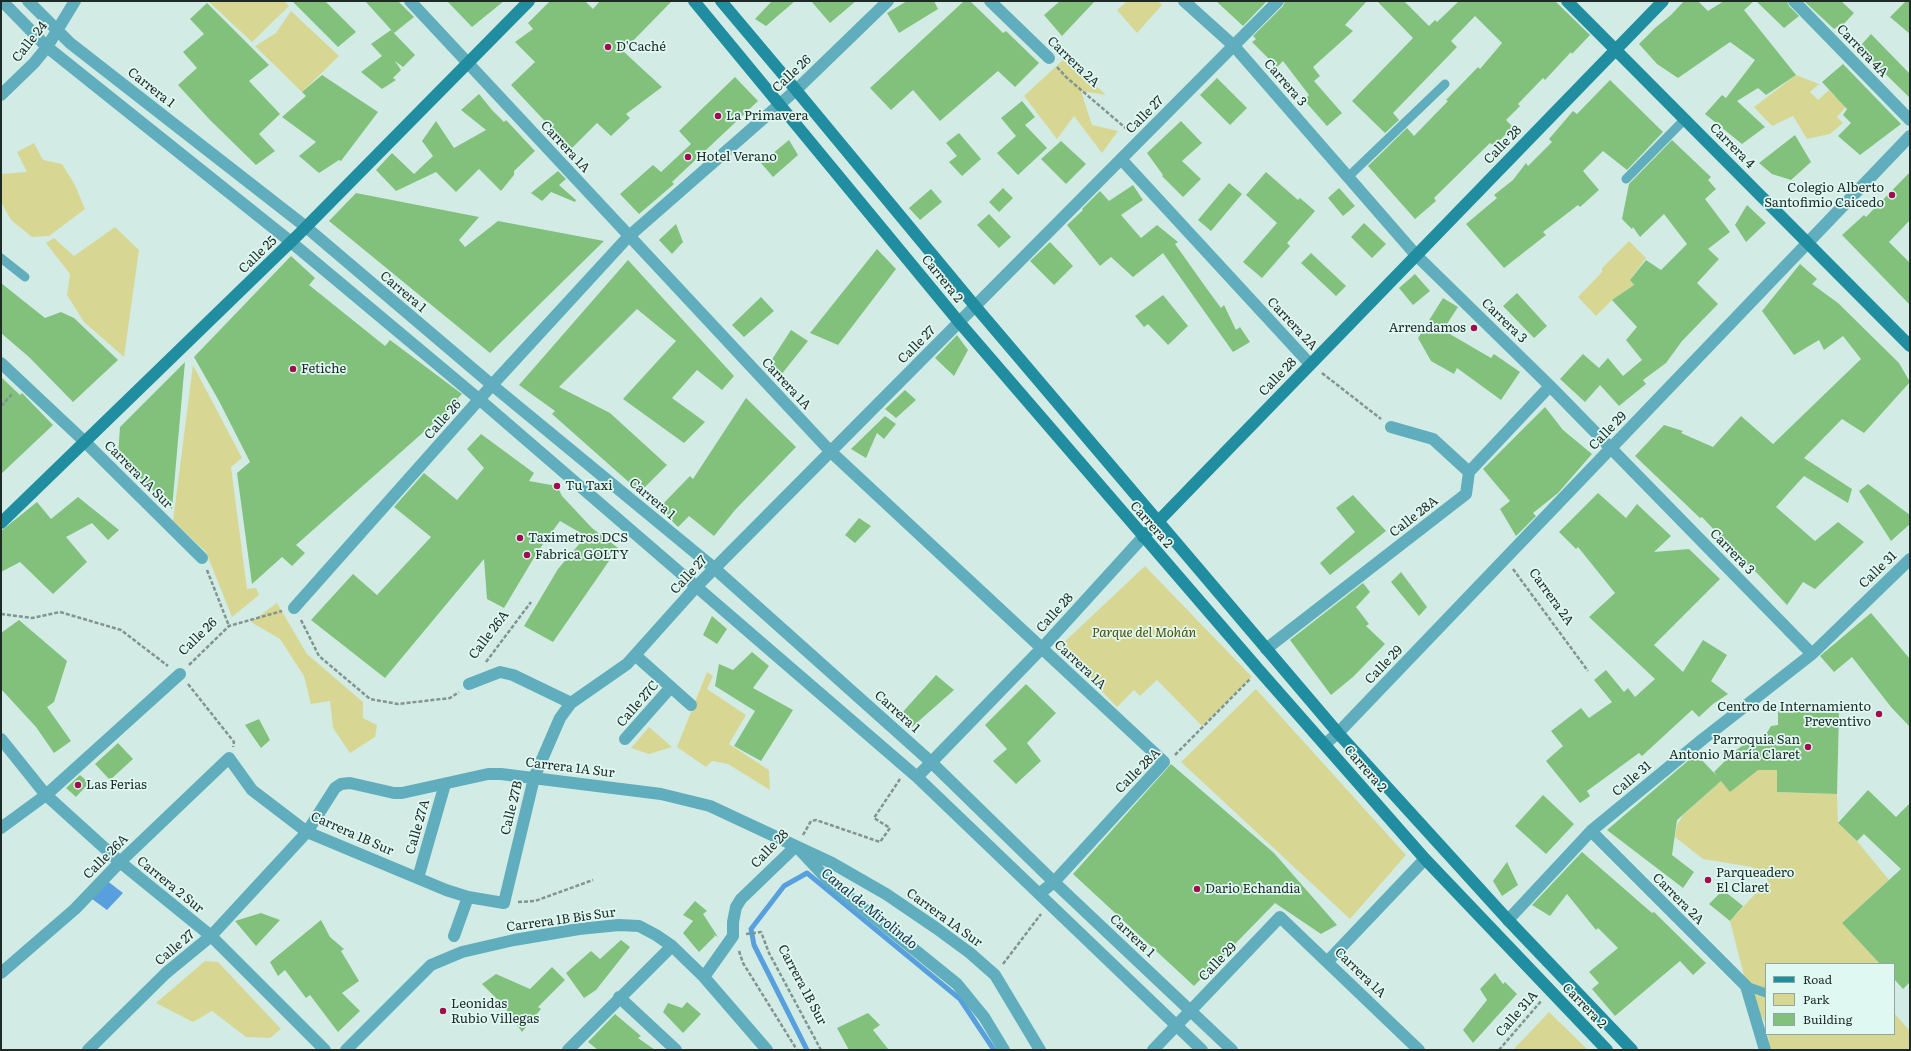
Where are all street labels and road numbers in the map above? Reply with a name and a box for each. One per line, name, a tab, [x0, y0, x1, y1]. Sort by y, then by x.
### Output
street label: Calle 24	[9, 18, 51, 66]
street label: Carrera 4A	[1833, 21, 1891, 81]
street label: Carrera 2A	[1044, 33, 1102, 91]
street label: Calle 26	[769, 52, 815, 96]
street label: Carrera 3	[1260, 56, 1310, 110]
street label: Carrera 1	[124, 65, 178, 111]
street label: Calle 27	[1123, 93, 1167, 137]
street label: Carrera 1A	[537, 118, 593, 176]
street label: Carrera 4	[1706, 120, 1758, 172]
street label: Calle 28	[1481, 122, 1525, 168]
street label: Calle 25	[236, 233, 280, 277]
street label: Carrera 2	[918, 252, 966, 306]
street label: Carrera 1	[377, 268, 429, 316]
street label: Carrera 2A	[1264, 294, 1320, 354]
street label: Carrera 3	[1478, 295, 1530, 347]
street label: Calle 27	[895, 323, 939, 367]
street label: Calle 28	[1256, 354, 1300, 400]
street label: Carrera 1A	[758, 355, 814, 413]
street label: Calle 26	[421, 397, 465, 443]
street label: Calle 29	[1586, 409, 1630, 453]
street label: Carrera 1A Sur	[101, 438, 175, 512]
street label: Carrera 1	[626, 475, 678, 523]
street label: Calle 28A	[1387, 493, 1441, 541]
street label: Carrera 2	[1126, 498, 1176, 552]
street label: Carrera 3	[1706, 526, 1758, 578]
street label: Calle 31	[1856, 548, 1900, 592]
street label: Calle 27	[667, 553, 711, 597]
street label: Carrera 2A	[1525, 566, 1577, 628]
street label: Calle 28	[1033, 590, 1077, 636]
street label: Calle 26A	[466, 608, 512, 662]
street label: Calle 26	[176, 615, 220, 659]
street label: Carrera 1A	[1051, 637, 1109, 693]
street label: Calle 29	[1362, 643, 1406, 687]
street label: Calle 27C	[614, 678, 662, 730]
street label: Carrera 1	[871, 688, 923, 736]
street label: Carrera 2	[1340, 742, 1390, 796]
street label: Calle 28A	[1112, 745, 1164, 797]
street label: Carrera 1A Sur	[524, 755, 616, 781]
street label: Calle 31	[1609, 758, 1655, 800]
street label: Calle 27B	[498, 779, 526, 837]
street label: Calle 27A	[403, 798, 433, 856]
street label: Carrera 1B Sur	[308, 809, 396, 859]
street label: Calle 28	[748, 826, 792, 872]
street label: Calle 26A	[80, 831, 132, 883]
street label: Carrera 2 Sur	[133, 853, 207, 917]
street label: Carrera 2A	[1649, 870, 1707, 928]
street label: Carrera 1A Sur	[903, 885, 985, 951]
street label: Carrera 1B Bis Sur	[505, 905, 617, 935]
street label: Carrera 1	[1106, 911, 1158, 961]
street label: Calle 27	[152, 927, 198, 969]
street label: Calle 29	[1196, 940, 1240, 984]
street label: Carrera 1B Sur	[774, 942, 830, 1028]
street label: Carrera 1A	[1331, 945, 1389, 1001]
street label: Carrera 2	[1559, 980, 1609, 1032]
street label: Calle 31A	[1493, 988, 1541, 1040]

